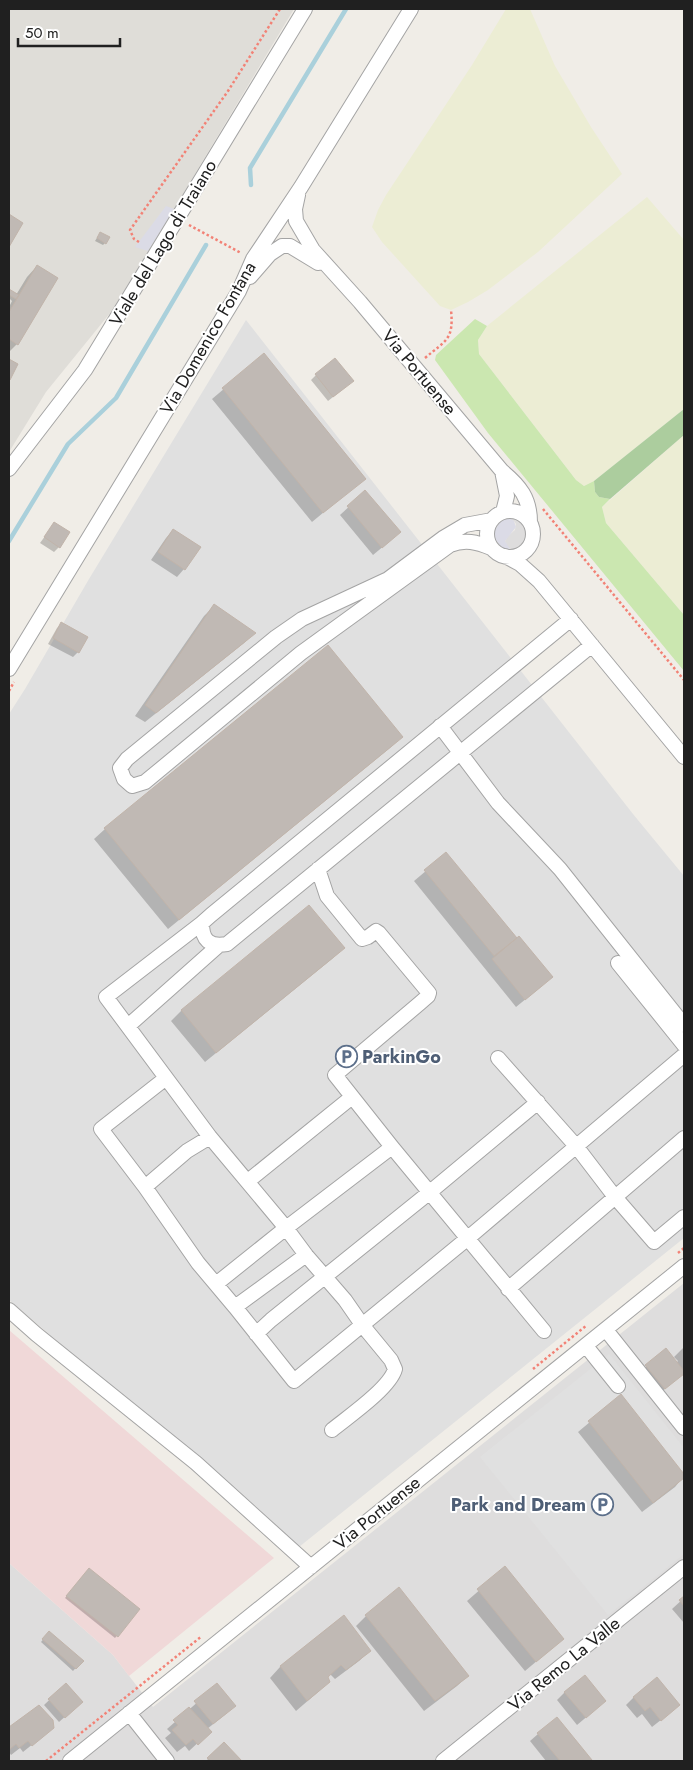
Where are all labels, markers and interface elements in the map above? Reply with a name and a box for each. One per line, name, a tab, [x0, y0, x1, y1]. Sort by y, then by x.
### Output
scale bar	[18, 15, 120, 47]
text: 50 m	[25, 22, 59, 44]
street label: Viale del Lago di Traiano	[103, 155, 223, 331]
street label: Via Domenico Fontana	[154, 257, 262, 419]
street label: Via Portuense	[375, 323, 463, 421]
place label: ParkinGo	[362, 1044, 441, 1070]
parking icon: ParkinGo	[334, 1045, 358, 1069]
street label: Via Portuense	[328, 1470, 426, 1556]
place label: Park and Dream	[451, 1492, 586, 1518]
parking icon: Park and Dream	[590, 1493, 614, 1517]
street label: Via Remo La Valle	[502, 1611, 626, 1717]

